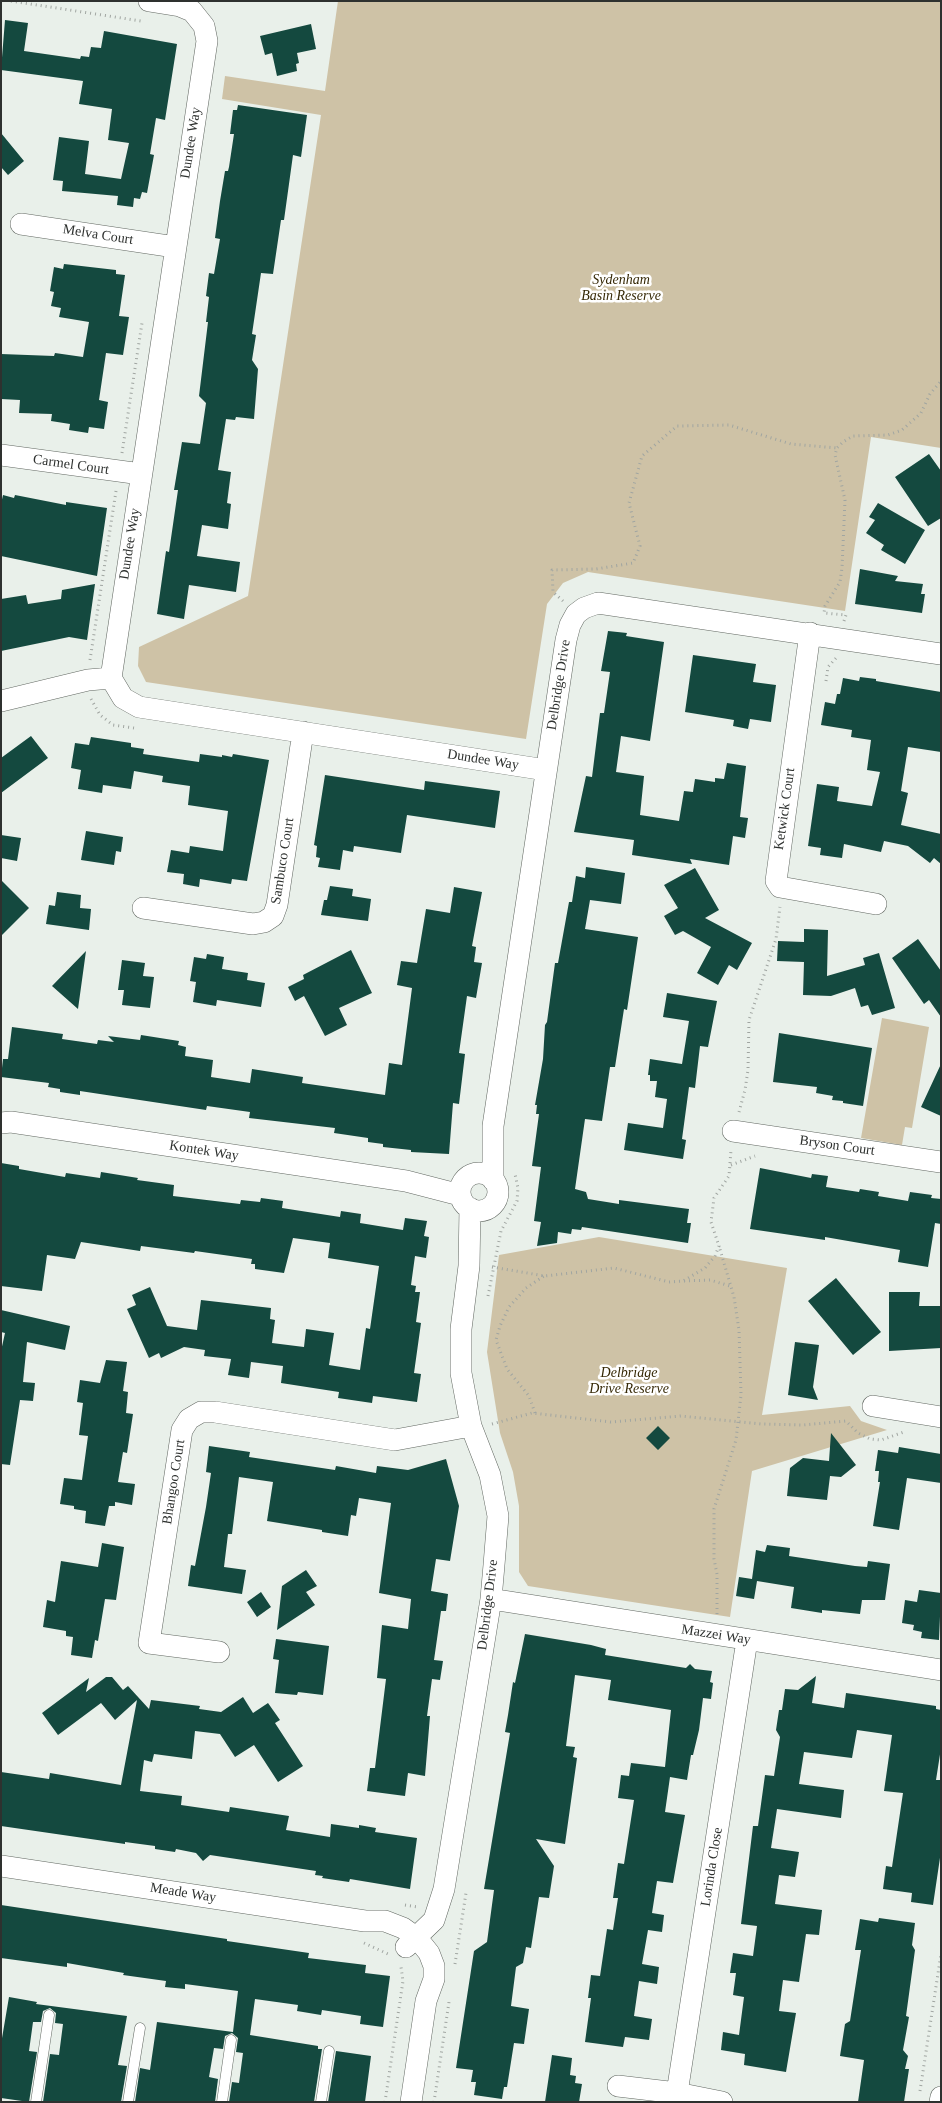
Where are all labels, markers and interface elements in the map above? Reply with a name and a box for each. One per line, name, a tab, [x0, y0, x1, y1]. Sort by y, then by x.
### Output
street label: Dundee Way	[177, 106, 205, 180]
street label: Melva Court	[62, 221, 134, 249]
park label: Sydenham Basin Reserve	[581, 272, 661, 304]
street label: Carmel Court	[32, 451, 110, 479]
street label: Dundee Way	[116, 507, 144, 581]
street label: Delbridge Drive	[544, 639, 574, 731]
street label: Dundee Way	[446, 746, 520, 774]
street label: Ketwick Court	[771, 767, 799, 851]
street label: Sambuco Court	[268, 816, 298, 906]
street label: Bryson Court	[798, 1132, 876, 1160]
street label: Kontek Way	[168, 1137, 240, 1165]
park label: Delbridge Drive Reserve	[589, 1365, 669, 1398]
street label: Bhangoo Court	[159, 1438, 189, 1526]
street label: Delbridge Drive	[474, 1559, 502, 1651]
street label: Mazzei Way	[680, 1621, 752, 1649]
street label: Lorinda Close	[697, 1826, 727, 1908]
street label: Meade Way	[149, 1879, 217, 1907]

